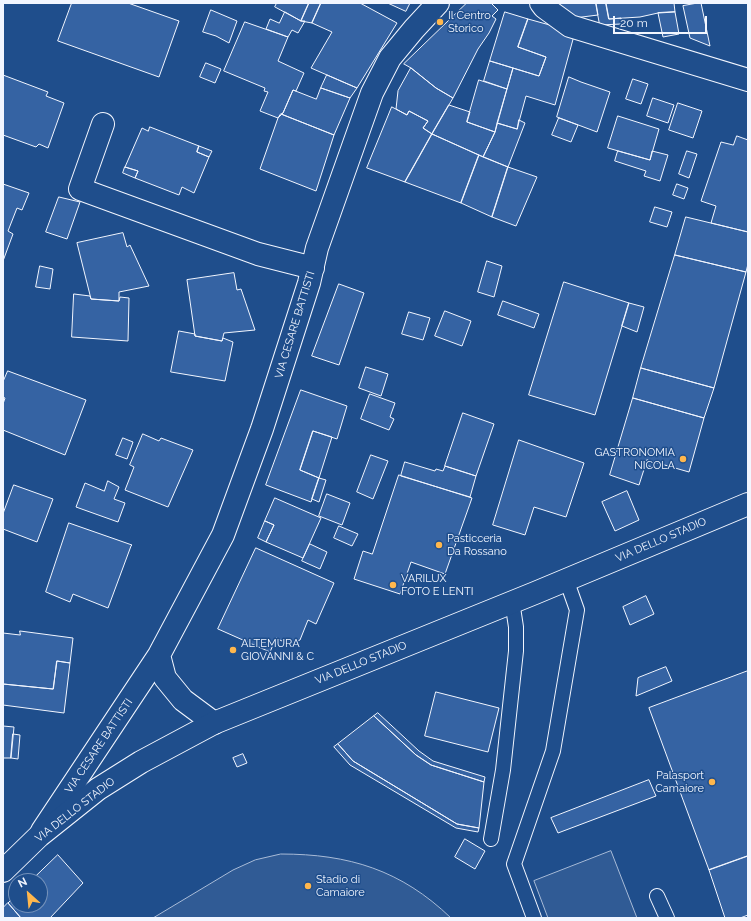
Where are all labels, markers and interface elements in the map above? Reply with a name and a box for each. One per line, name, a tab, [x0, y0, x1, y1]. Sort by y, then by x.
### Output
scale bar	[615, 8, 709, 34]
place label: Il Centro Storico	[448, 9, 491, 35]
text: 20 m	[620, 16, 648, 30]
marker: Il Centro Storico	[435, 17, 445, 27]
street label: VIA CESARE BATTISTI	[272, 270, 318, 380]
place label: GASTRONOMIA NICOLA	[594, 446, 675, 472]
marker: GASTRONOMIA NICOLA	[678, 454, 688, 464]
street label: VIA DELLO STADIO	[614, 515, 708, 565]
place label: Pasticceria Da Rossano	[447, 532, 507, 558]
marker: Pasticceria Da Rossano	[434, 540, 444, 550]
place label: VARILUX FOTO E LENTI	[401, 572, 473, 598]
marker: VARILUX FOTO E LENTI	[388, 580, 398, 590]
place label: ALTEMURA GIOVANNI & C	[241, 637, 314, 663]
street label: VIA DELLO STADIO	[313, 639, 409, 687]
marker: ALTEMURA GIOVANNI & C	[228, 645, 238, 655]
street label: VIA CESARE BATTISTI	[62, 696, 136, 796]
place label: Palasport Camaiore	[655, 769, 704, 795]
street label: VIA DELLO STADIO	[33, 775, 117, 845]
marker: Palasport Camaiore	[707, 777, 717, 787]
north arrow	[8, 873, 48, 913]
place label: Stadio di Camaiore	[316, 873, 365, 899]
text: N	[16, 875, 29, 890]
marker: Stadio di Camaiore	[303, 881, 313, 891]

